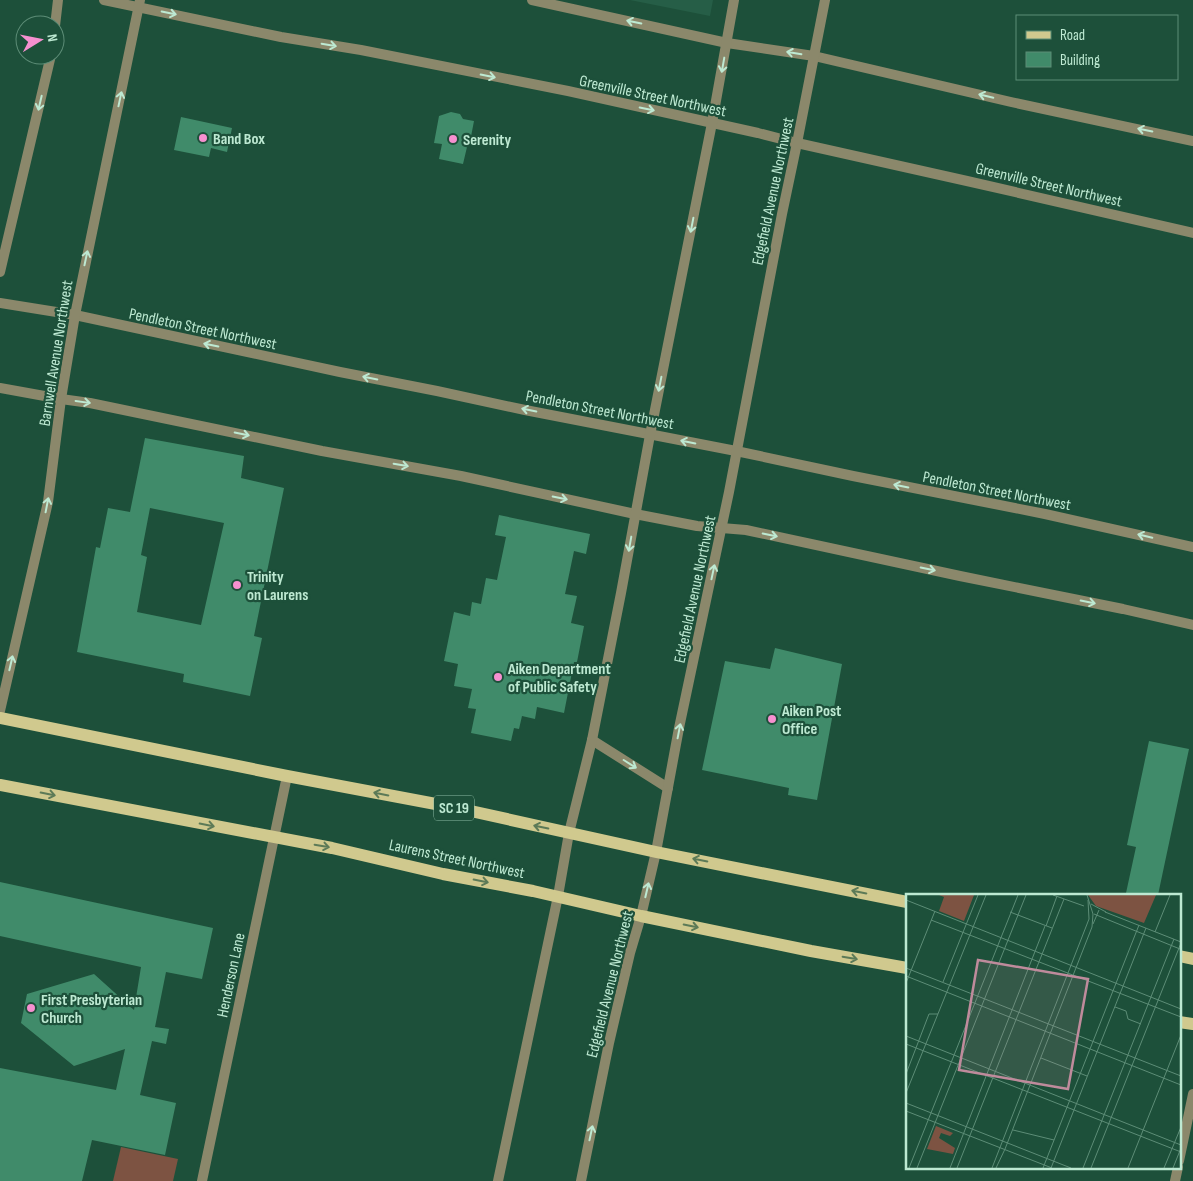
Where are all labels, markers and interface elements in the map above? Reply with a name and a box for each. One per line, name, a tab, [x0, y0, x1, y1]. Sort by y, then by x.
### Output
one-way arrow	[161, 9, 177, 19]
north arrow	[15, 15, 65, 65]
legend	[1016, 15, 1178, 80]
one-way arrow	[627, 17, 643, 27]
text: Road	[1060, 26, 1085, 45]
text: N	[43, 33, 61, 43]
one-way arrow	[320, 40, 336, 50]
one-way arrow	[786, 48, 802, 58]
text: Building	[1060, 51, 1100, 70]
one-way arrow	[717, 57, 727, 73]
one-way arrow	[480, 71, 496, 81]
street label: Greenville Street Northwest	[577, 72, 728, 121]
one-way arrow	[115, 91, 125, 107]
one-way arrow	[979, 91, 995, 100]
one-way arrow	[35, 94, 44, 110]
one-way arrow	[639, 105, 655, 114]
street label: Edgefield Avenue Northwest	[749, 116, 798, 267]
one-way arrow	[1138, 125, 1154, 135]
place label: Band Box	[213, 130, 265, 149]
place label: Serenity	[463, 131, 511, 150]
marker: Band Box	[197, 132, 209, 144]
marker: Serenity	[447, 133, 459, 145]
street label: Greenville Street Northwest	[974, 159, 1124, 212]
one-way arrow	[687, 216, 696, 232]
one-way arrow	[82, 251, 92, 267]
street label: Barnwell Avenue Northwest	[36, 279, 77, 428]
street label: Pendleton Street Northwest	[127, 305, 278, 354]
one-way arrow	[203, 339, 219, 349]
one-way arrow	[362, 373, 378, 382]
one-way arrow	[655, 376, 664, 392]
street label: Pendleton Street Northwest	[524, 387, 675, 434]
one-way arrow	[74, 397, 90, 407]
one-way arrow	[521, 405, 537, 415]
one-way arrow	[233, 430, 249, 439]
one-way arrow	[681, 437, 697, 446]
one-way arrow	[393, 461, 409, 470]
street label: Pendleton Street Northwest	[921, 468, 1072, 515]
one-way arrow	[893, 480, 909, 490]
one-way arrow	[552, 494, 568, 503]
one-way arrow	[42, 497, 52, 513]
street label: Edgefield Avenue Northwest	[671, 514, 720, 665]
one-way arrow	[761, 531, 777, 540]
one-way arrow	[1138, 531, 1154, 541]
one-way arrow	[624, 535, 634, 551]
one-way arrow	[708, 564, 718, 580]
one-way arrow	[920, 565, 936, 575]
place label: Trinity on Laurens	[247, 568, 308, 605]
marker: Trinity on Laurens	[231, 579, 243, 591]
one-way arrow	[1079, 598, 1095, 607]
one-way arrow	[7, 656, 16, 672]
place label: Aiken Department of Public Safety	[507, 660, 611, 697]
marker: Aiken Department of Public Safety	[492, 671, 504, 683]
place label: Aiken Post Office	[781, 702, 841, 739]
marker: Aiken Post Office	[766, 713, 778, 725]
one-way arrow	[675, 723, 684, 739]
one-way arrow	[622, 760, 636, 770]
one-way arrow	[374, 788, 390, 798]
one-way arrow	[39, 790, 55, 800]
road number: SC 19	[434, 796, 474, 820]
one-way arrow	[199, 821, 215, 830]
one-way arrow	[533, 821, 549, 831]
street label: Laurens Street Northwest	[387, 836, 526, 883]
one-way arrow	[314, 842, 330, 852]
one-way arrow	[692, 855, 708, 865]
one-way arrow	[472, 876, 488, 886]
one-way arrow	[643, 882, 652, 898]
one-way arrow	[851, 887, 867, 896]
inset map	[906, 894, 1180, 1168]
street label: Edgefield Avenue Northwest	[583, 909, 638, 1060]
one-way arrow	[682, 922, 698, 931]
street label: Henderson Lane	[213, 931, 250, 1019]
one-way arrow	[842, 953, 858, 963]
place label: First Presbyterian Church	[41, 991, 142, 1028]
marker: First Presbyterian Church	[25, 1002, 37, 1014]
one-way arrow	[586, 1126, 596, 1142]

